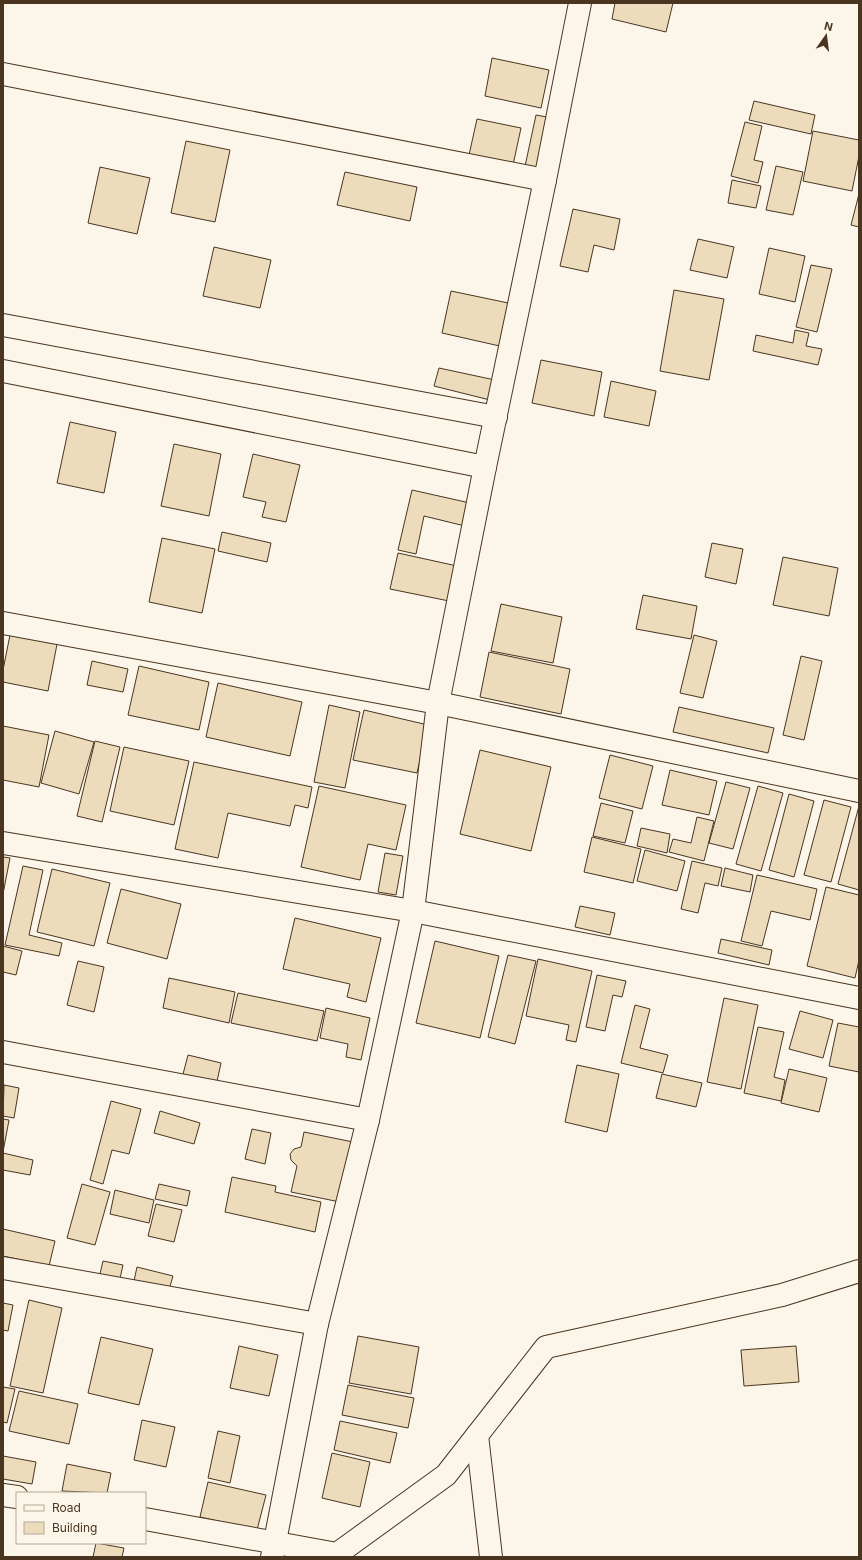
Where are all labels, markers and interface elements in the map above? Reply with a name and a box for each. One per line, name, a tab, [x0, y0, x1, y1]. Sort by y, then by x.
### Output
north arrow	[806, 16, 846, 56]
text: N	[823, 18, 834, 34]
legend	[16, 1492, 146, 1544]
text: Road	[52, 1500, 81, 1515]
text: Building	[52, 1520, 97, 1535]

